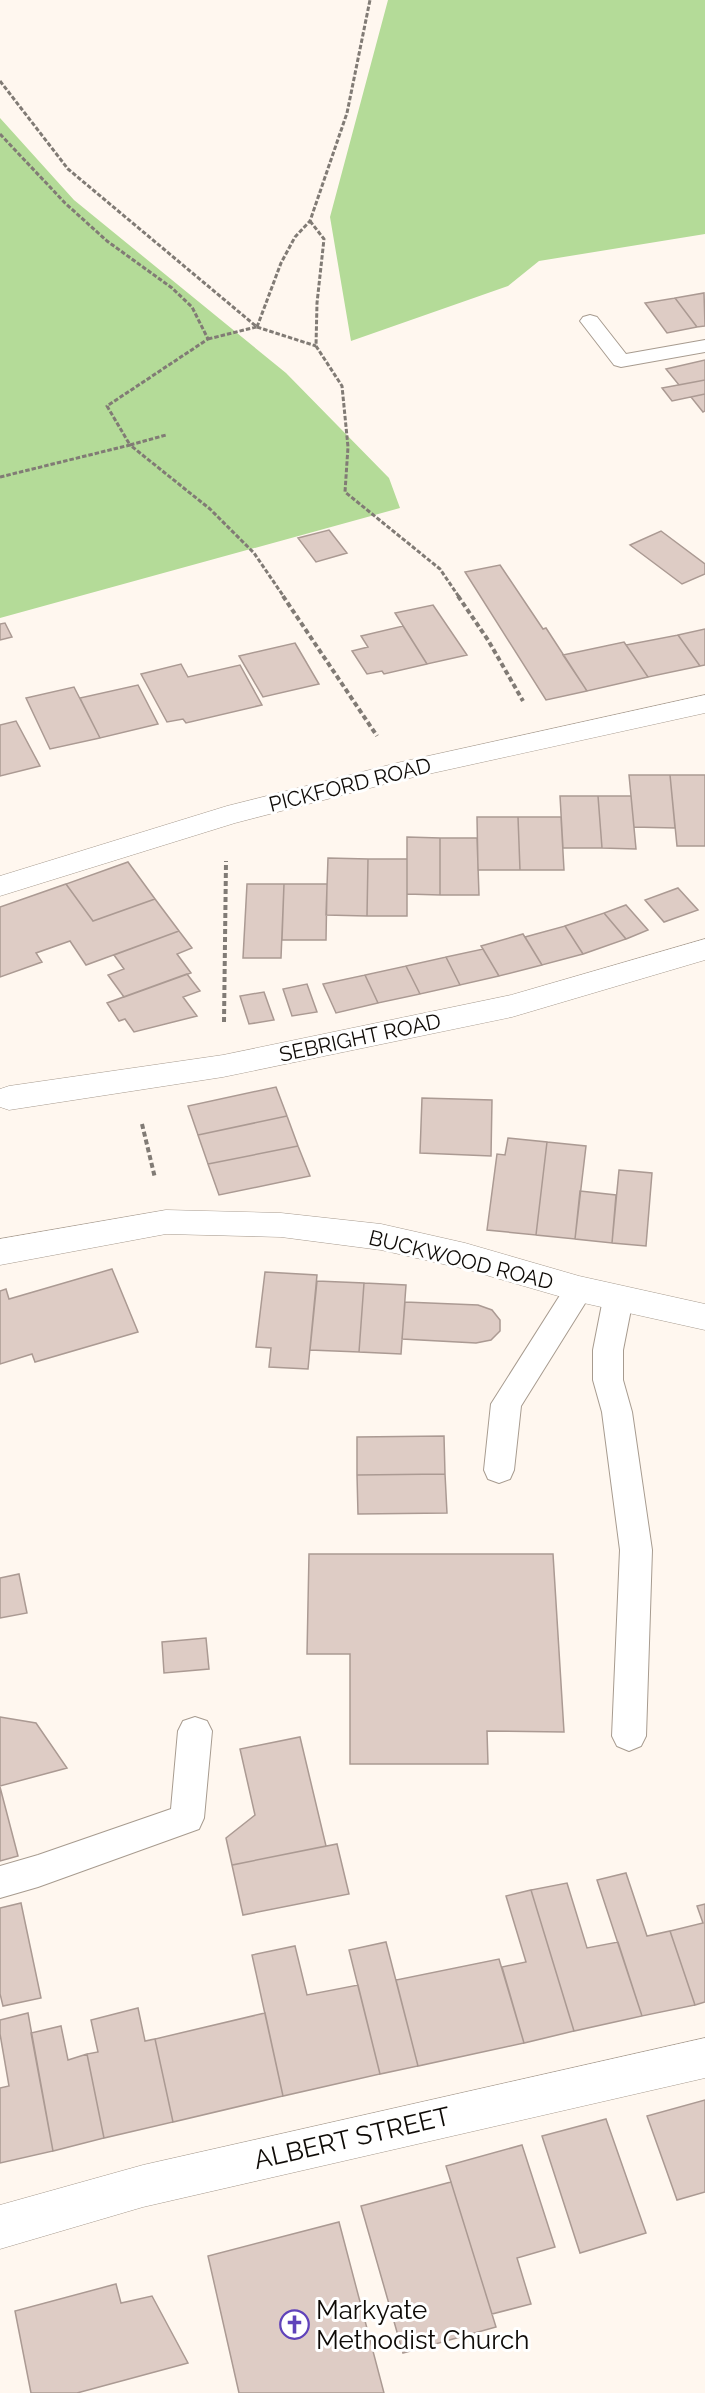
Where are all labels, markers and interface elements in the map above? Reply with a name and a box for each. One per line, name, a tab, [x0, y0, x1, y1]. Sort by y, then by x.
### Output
street label: PICKFORD ROAD	[266, 752, 434, 817]
street label: SEBRIGHT ROAD	[277, 1008, 443, 1067]
street label: BUCKWOOD ROAD	[366, 1224, 556, 1295]
street label: ALBERT STREET	[251, 2101, 453, 2175]
place label: Markyate Methodist Church	[316, 2295, 529, 2355]
church icon: Markyate Methodist Church	[279, 2309, 311, 2341]

